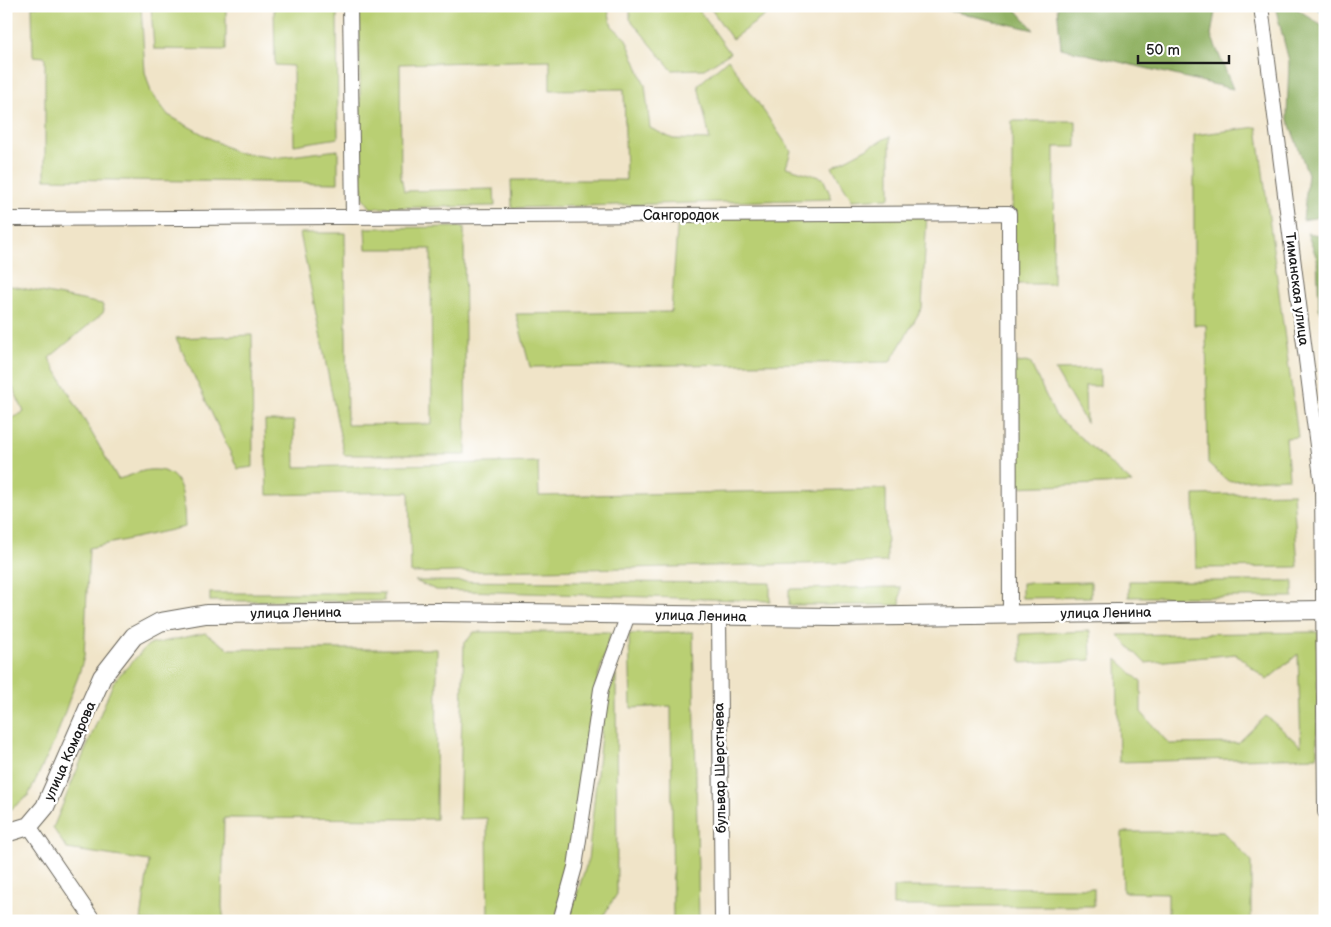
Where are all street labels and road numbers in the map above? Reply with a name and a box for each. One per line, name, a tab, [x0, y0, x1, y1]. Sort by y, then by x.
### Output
street label: Сангородок	[643, 207, 720, 224]
street label: Тиманская улица	[1282, 231, 1312, 347]
street label: улица Ленина	[250, 604, 342, 622]
street label: улица Ленина	[1060, 604, 1152, 622]
street label: улица Ленина	[655, 607, 747, 625]
street label: улица Комарова	[40, 698, 100, 803]
street label: бульвар Шерстнева	[710, 702, 730, 833]

